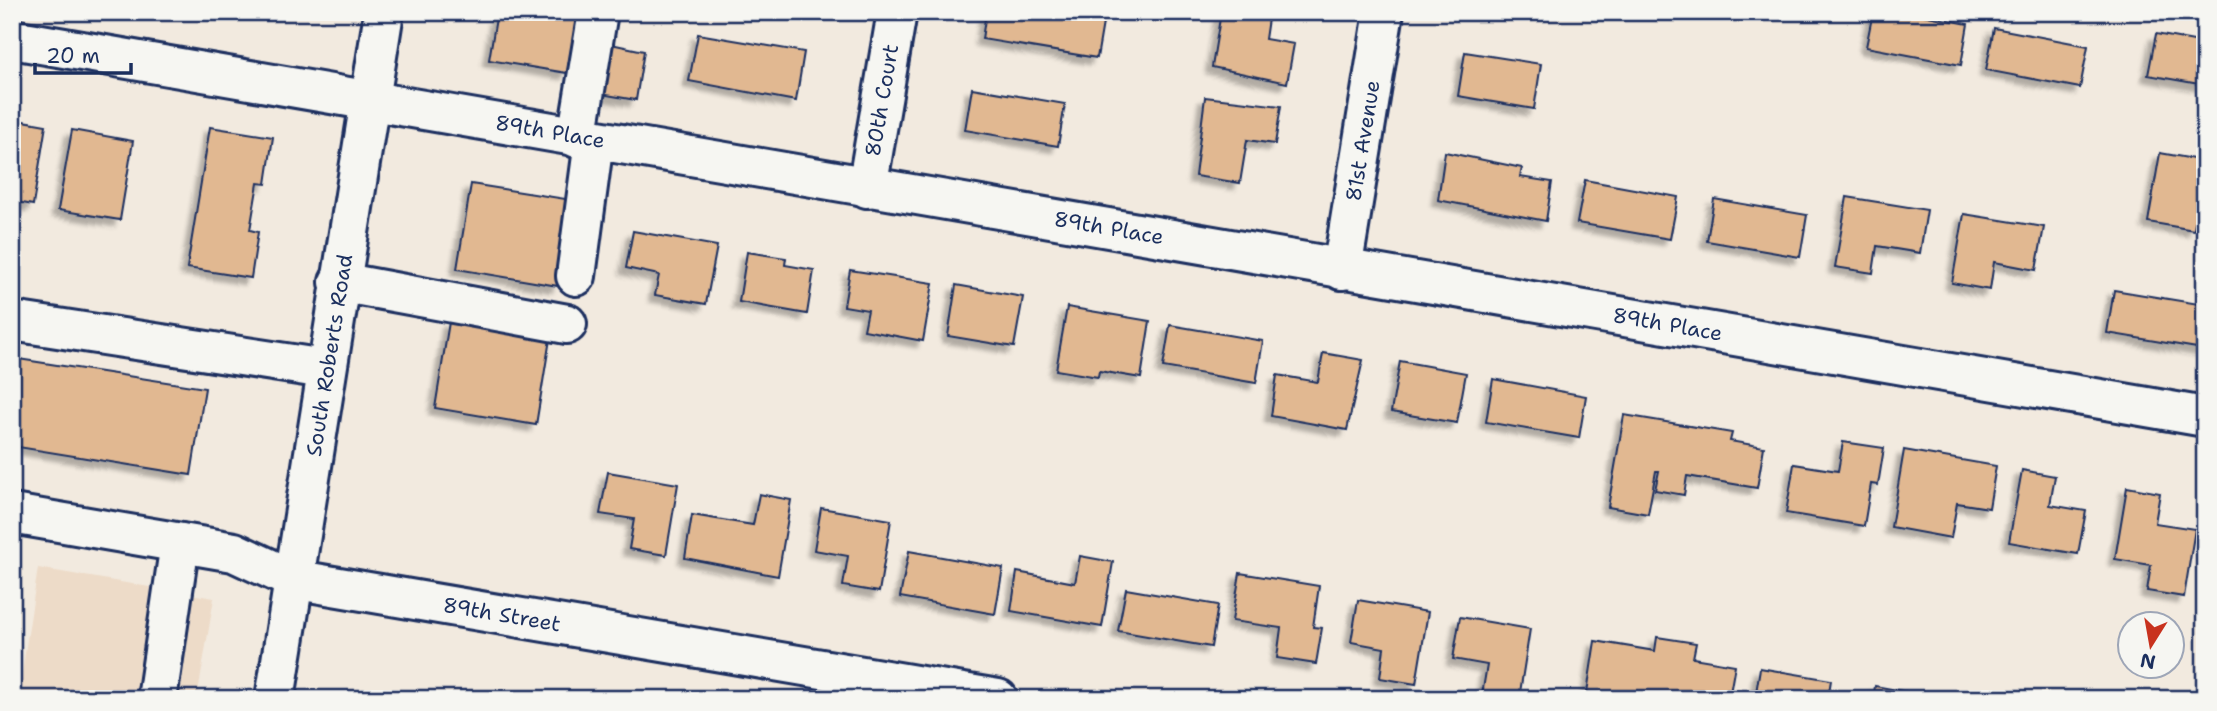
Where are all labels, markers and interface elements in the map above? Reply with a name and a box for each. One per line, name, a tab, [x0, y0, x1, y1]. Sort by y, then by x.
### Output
scale bar	[35, 32, 131, 76]
text: 20 m	[46, 42, 100, 70]
street label: 80th Court	[859, 42, 905, 159]
street label: 81st Avenue	[1339, 78, 1387, 203]
street label: 89th Place	[493, 109, 607, 155]
street label: 89th Place	[1052, 205, 1166, 251]
street label: South Roberts Road	[300, 252, 359, 458]
street label: 89th Place	[1611, 301, 1725, 348]
street label: 89th Street	[441, 591, 563, 638]
north arrow	[2116, 610, 2186, 680]
text: N	[2138, 647, 2158, 675]

